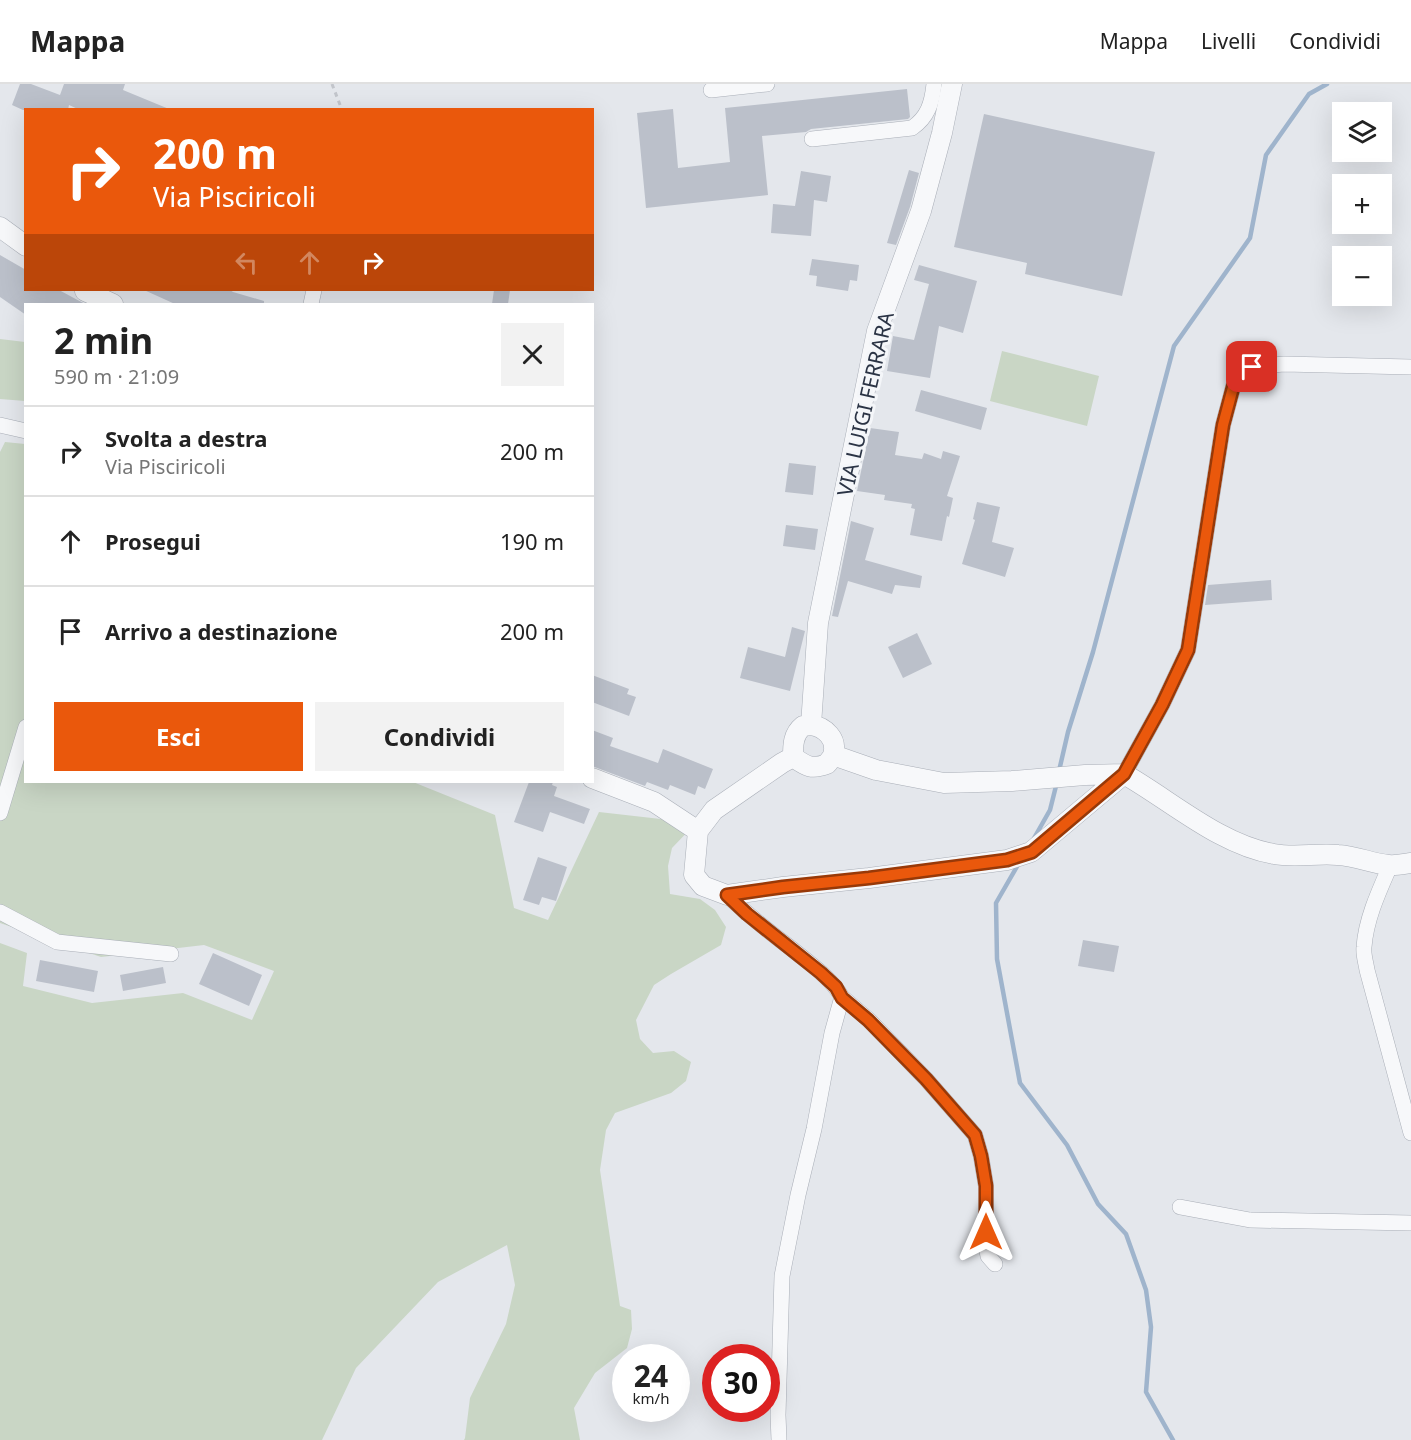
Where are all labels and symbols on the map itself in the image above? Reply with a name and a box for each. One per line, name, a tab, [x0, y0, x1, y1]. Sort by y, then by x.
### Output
street label: VIA LUIGI FERRARA	[830, 309, 900, 499]
pin	[1226, 341, 1277, 392]
position arrow	[954, 1200, 1018, 1264]
speed limit sign: 30	[702, 1344, 780, 1422]

